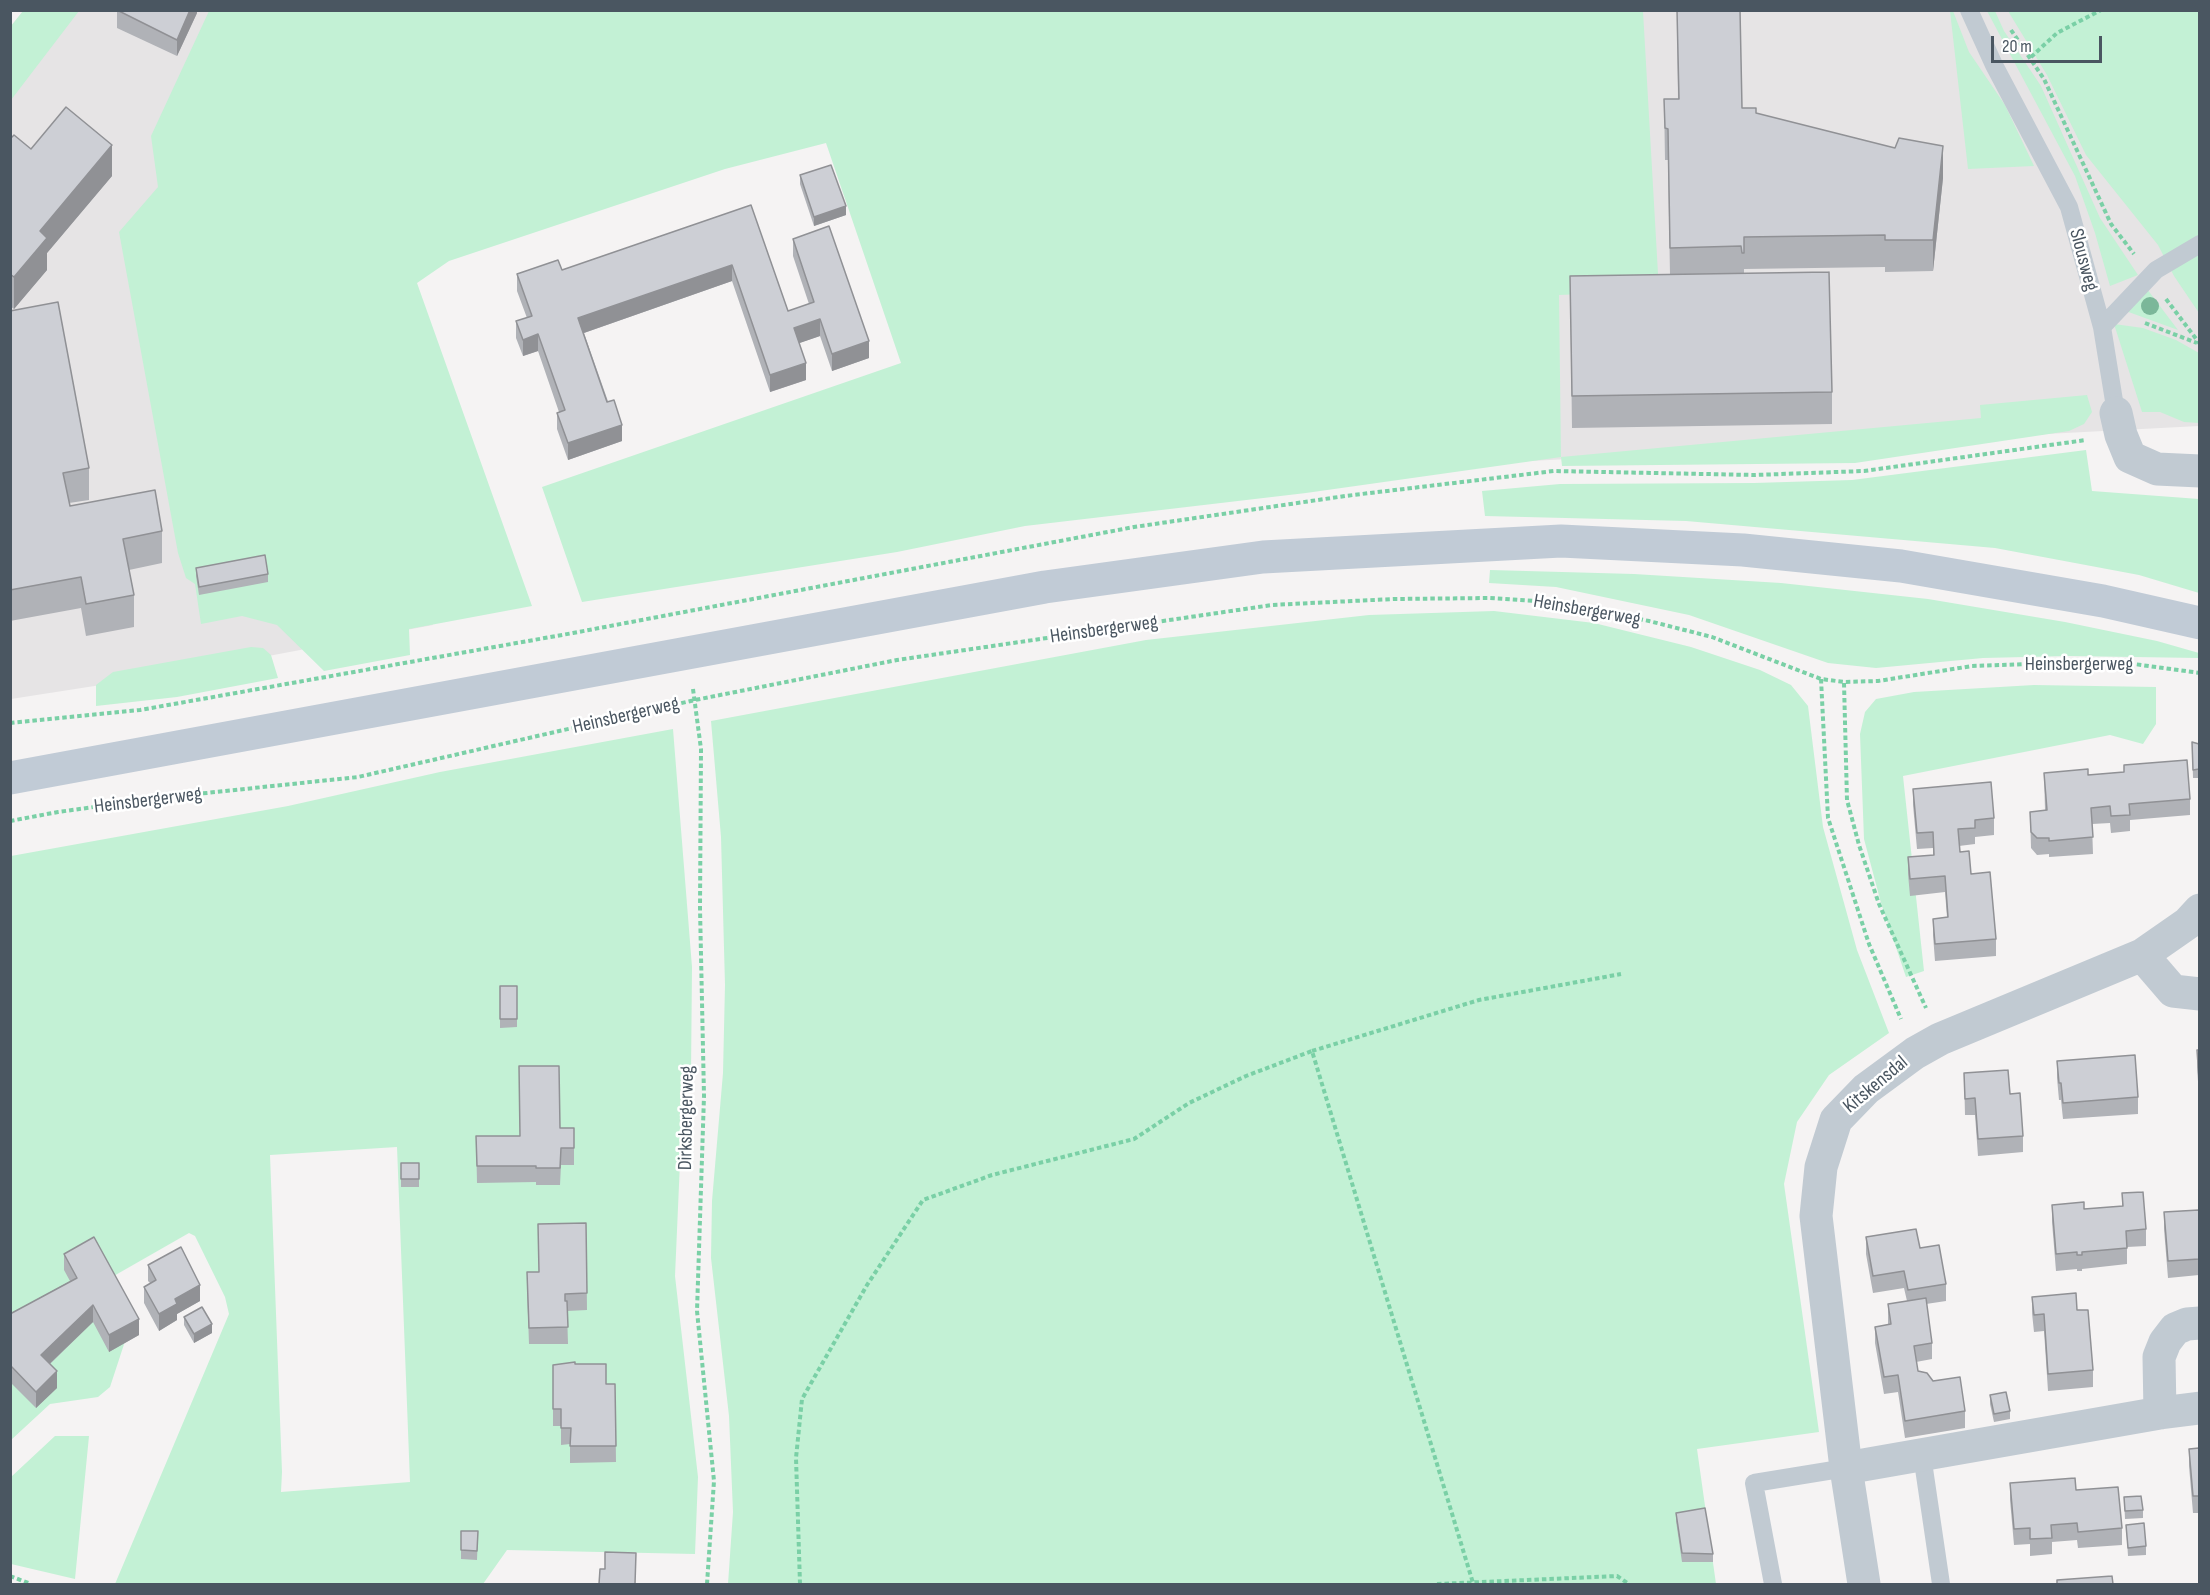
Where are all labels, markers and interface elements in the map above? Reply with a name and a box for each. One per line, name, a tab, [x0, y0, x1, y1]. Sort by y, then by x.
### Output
scale bar	[1994, 24, 2105, 62]
text: 20 m	[2002, 36, 2032, 57]
street label: Slousweg	[2063, 226, 2103, 294]
street label: Heinsbergerweg	[1532, 590, 1642, 632]
street label: Heinsbergerweg	[1049, 611, 1159, 649]
street label: Heinsbergerweg	[2025, 653, 2133, 677]
street label: Heinsbergerweg	[571, 692, 681, 740]
street label: Heinsbergerweg	[93, 782, 203, 820]
street label: Kitskensdal	[1839, 1051, 1913, 1119]
street label: Dirksbergerweg	[674, 1066, 700, 1170]

